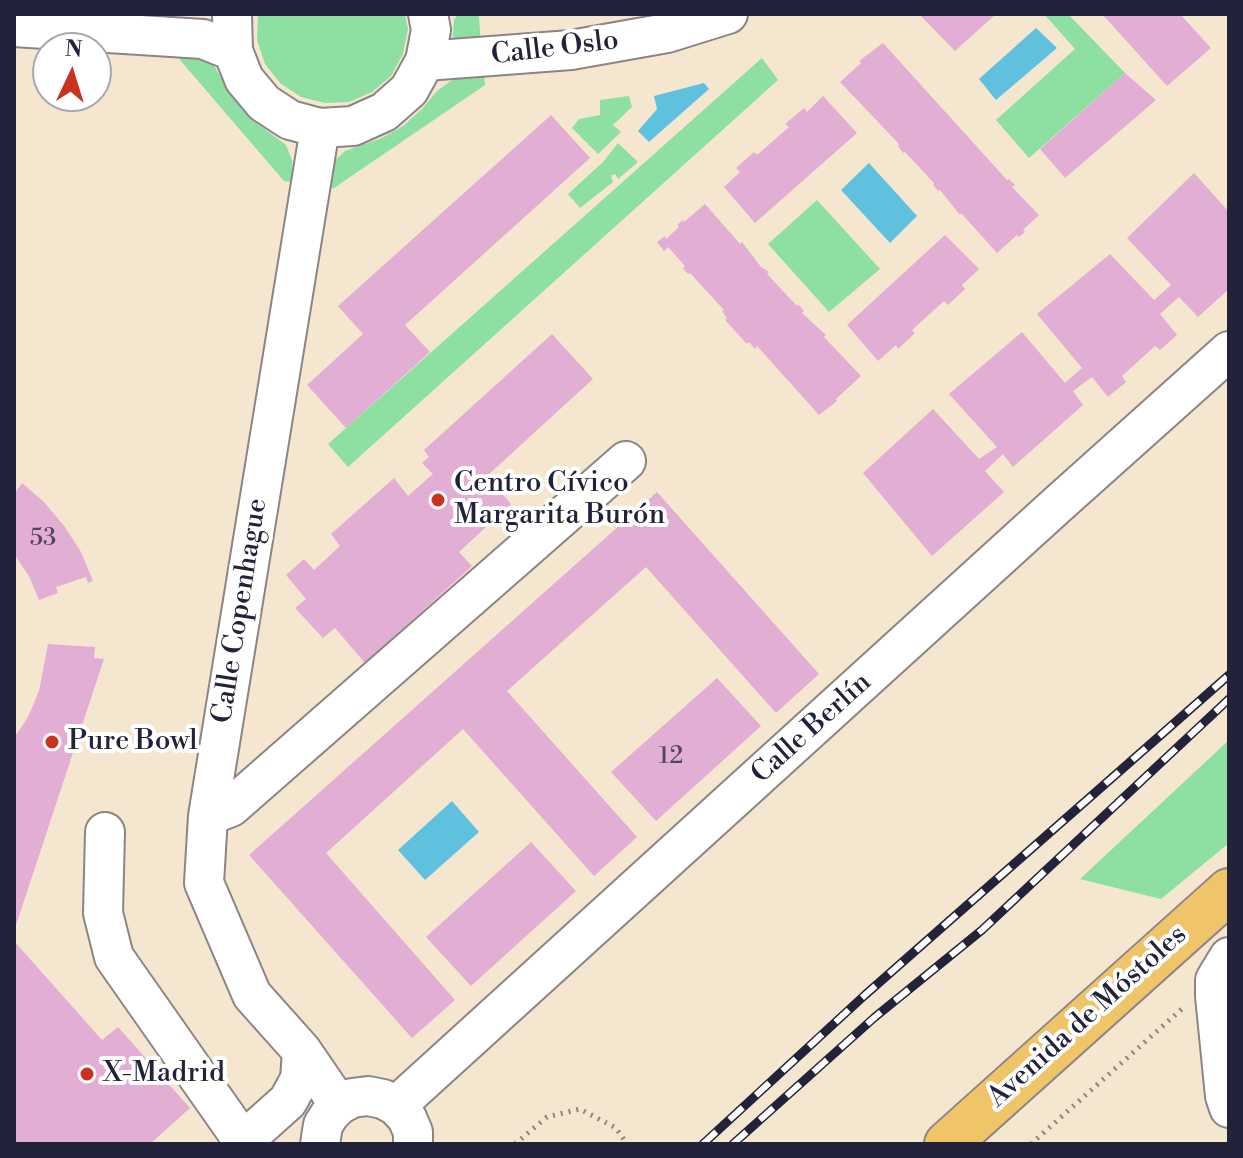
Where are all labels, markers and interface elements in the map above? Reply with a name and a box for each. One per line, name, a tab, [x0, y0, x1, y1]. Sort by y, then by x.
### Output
street label: Calle Oslo	[489, 25, 621, 73]
north arrow	[32, 32, 112, 112]
text: N	[64, 35, 83, 64]
place label: Centro Cívico Margarita Burón	[454, 467, 665, 533]
marker: Centro Cívico Margarita Burón	[429, 491, 447, 509]
street label: Calle Copenhague	[207, 496, 275, 726]
house number: 53	[30, 525, 56, 553]
street label: Calle Berlín	[745, 666, 879, 792]
place label: Pure Bowl	[68, 725, 198, 759]
marker: Pure Bowl	[43, 733, 61, 751]
house number: 12	[659, 743, 683, 771]
street label: Avenida de Móstoles	[982, 919, 1194, 1115]
place label: X-Madrid	[103, 1057, 225, 1091]
marker: X-Madrid	[78, 1065, 96, 1083]

